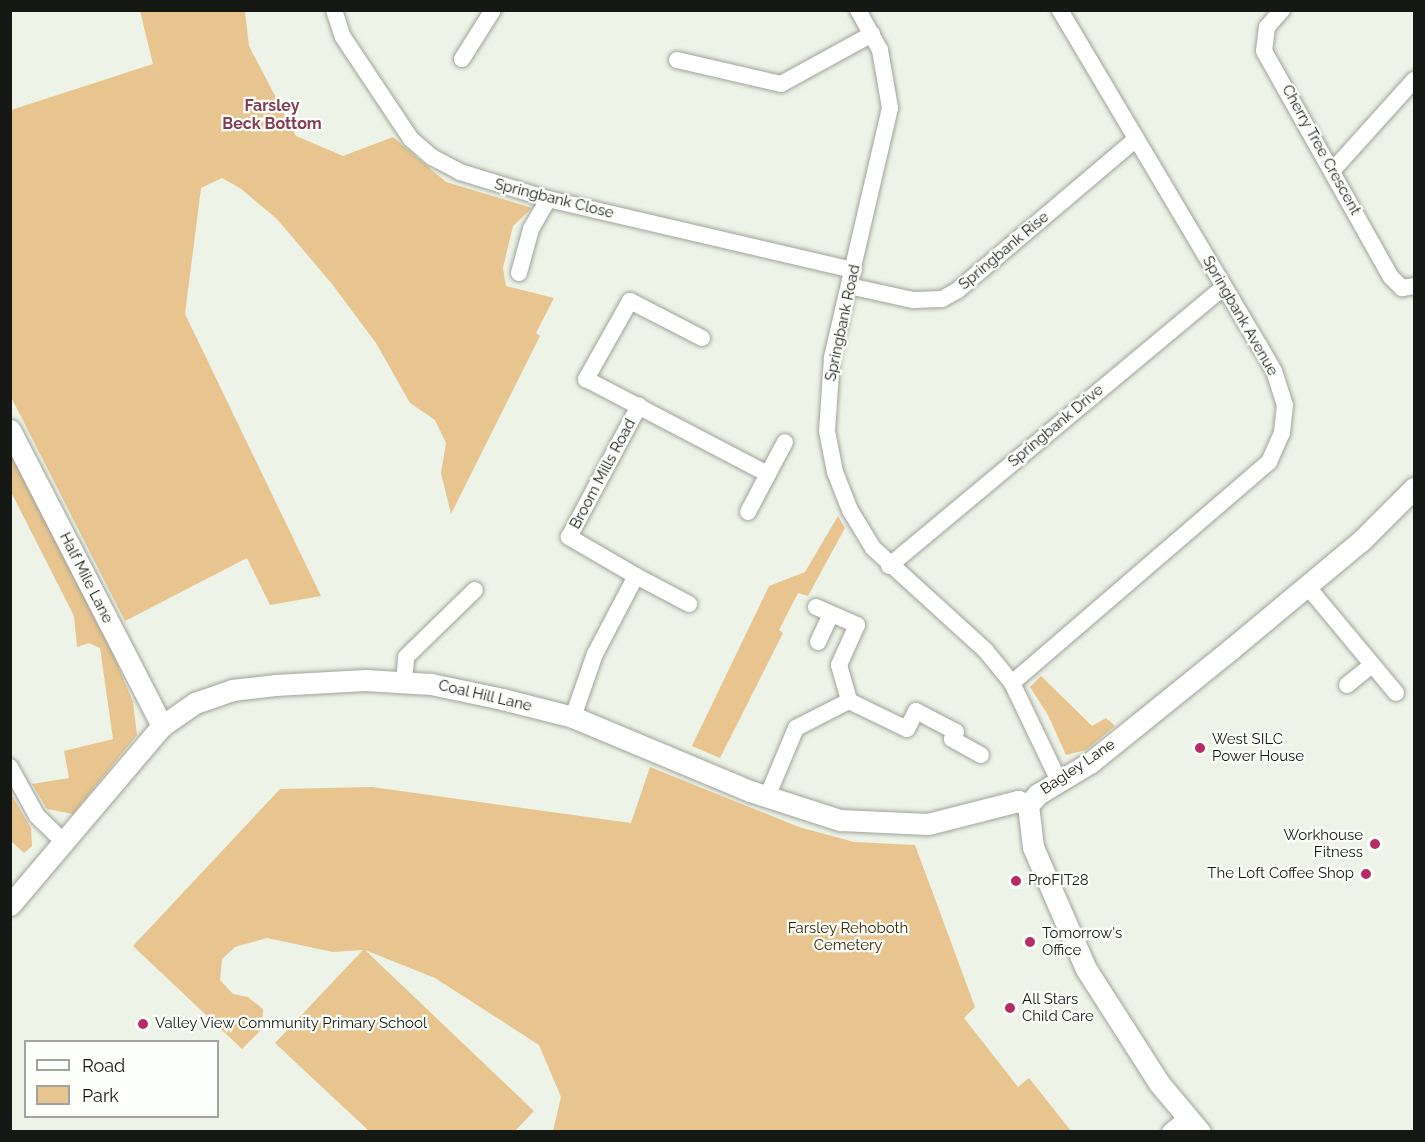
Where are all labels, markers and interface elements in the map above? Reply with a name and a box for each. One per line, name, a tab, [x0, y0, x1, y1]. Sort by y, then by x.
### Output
street label: Cherry Tree Crescent	[1278, 82, 1364, 218]
district label: Farsley Beck Bottom	[222, 96, 322, 134]
street label: Springbank Close	[493, 175, 615, 223]
street label: Springbank Rise	[955, 208, 1053, 294]
street label: Springbank Avenue	[1198, 253, 1282, 379]
street label: Springbank Road	[822, 263, 864, 383]
street label: Springbank Drive	[1005, 381, 1107, 471]
street label: Broom Mills Road	[566, 416, 640, 532]
street label: Half Mile Lane	[55, 530, 117, 626]
street label: Coal Hill Lane	[436, 676, 534, 716]
place label: West SILC Power House	[1212, 730, 1304, 765]
street label: Bagley Lane	[1037, 735, 1119, 799]
marker: West SILC Power House	[1193, 741, 1207, 755]
place label: Workhouse Fitness	[1284, 826, 1363, 861]
marker: Workhouse Fitness	[1368, 837, 1382, 851]
place label: The Loft Coffee Shop	[1207, 865, 1354, 883]
marker: The Loft Coffee Shop	[1359, 867, 1373, 881]
place label: ProFIT28	[1028, 872, 1089, 890]
marker: ProFIT28	[1009, 874, 1023, 888]
park label: Farsley Rehoboth Cemetery	[787, 919, 909, 954]
place label: Tomorrow's Office	[1042, 924, 1122, 959]
marker: Tomorrow's Office	[1023, 935, 1037, 949]
place label: All Stars Child Care	[1022, 990, 1094, 1025]
marker: All Stars Child Care	[1003, 1001, 1017, 1015]
place label: Valley View Community Primary School	[155, 1015, 429, 1033]
marker: Valley View Community Primary School	[136, 1017, 150, 1031]
legend	[24, 1040, 219, 1118]
text: Road	[82, 1055, 125, 1076]
text: Park	[82, 1085, 119, 1106]

